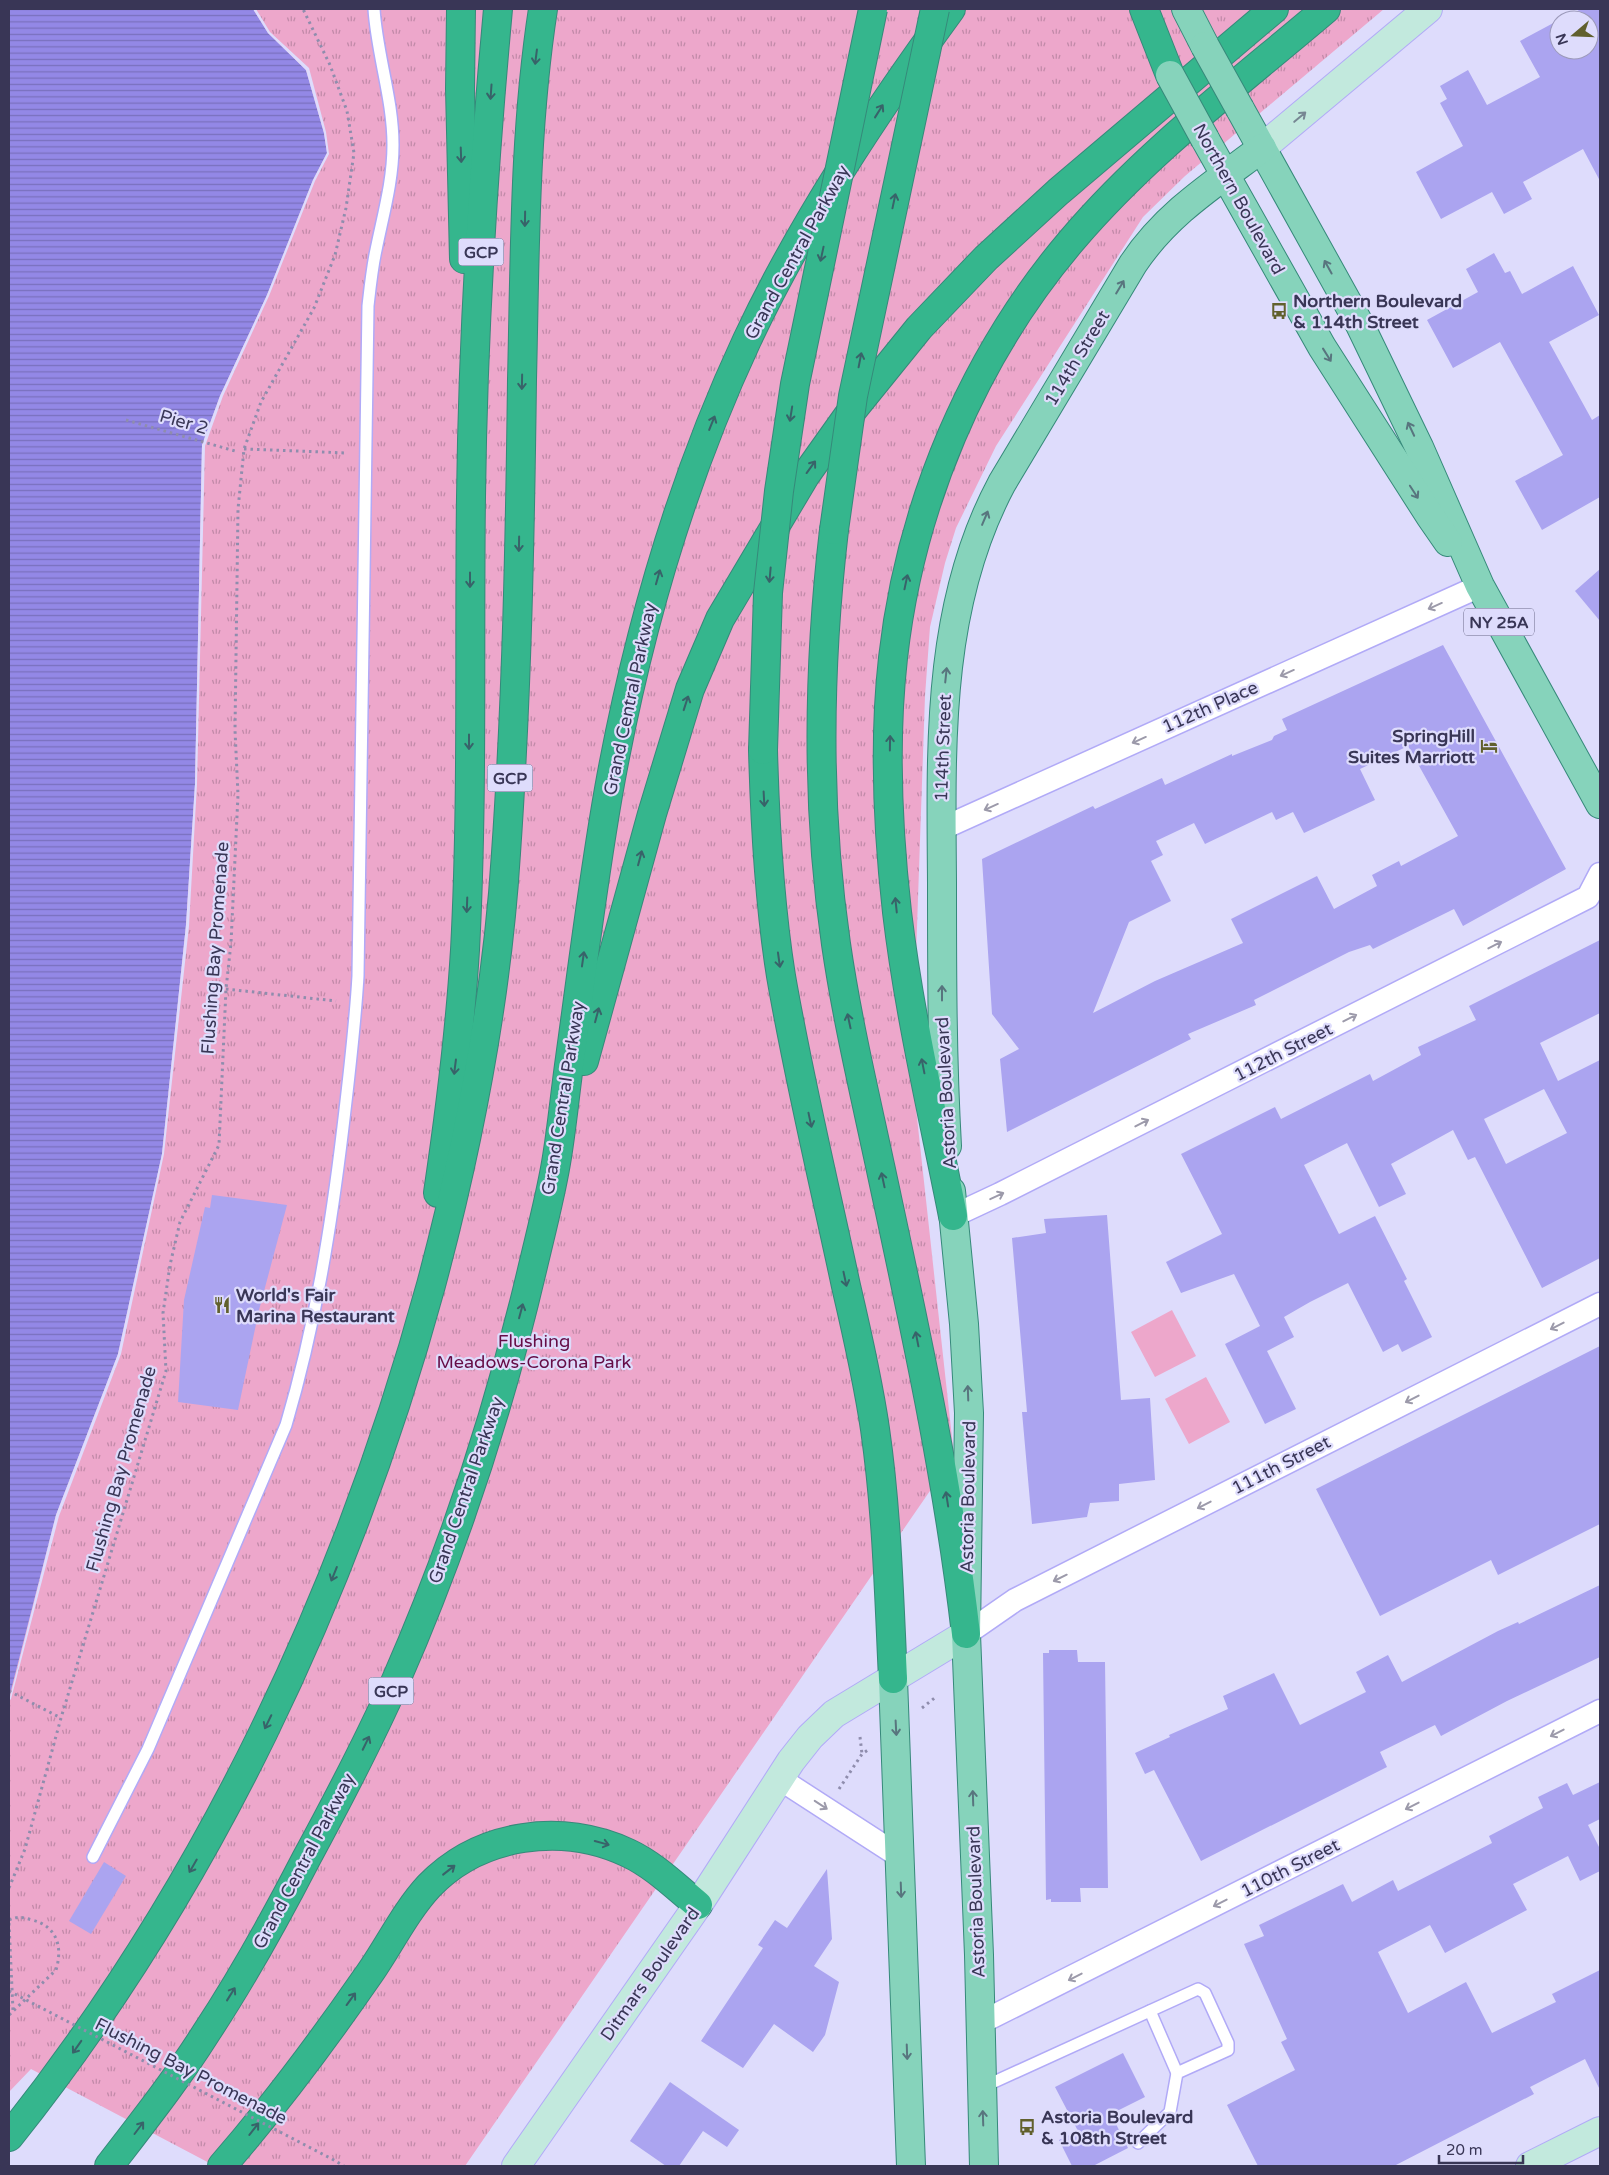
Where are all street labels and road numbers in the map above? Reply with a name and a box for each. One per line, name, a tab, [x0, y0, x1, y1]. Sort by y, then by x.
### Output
street label: Northern Boulevard	[1188, 120, 1290, 278]
street label: Grand Central Parkway	[740, 161, 854, 343]
road number: GCP	[458, 238, 504, 266]
street label: 114th Street	[1040, 306, 1114, 410]
street label: Pier 2	[157, 405, 211, 439]
street label: Grand Central Parkway	[599, 601, 661, 797]
road number: NY 25A	[1464, 608, 1534, 636]
street label: 112th Place	[1159, 676, 1261, 738]
street label: 114th Street	[930, 694, 956, 802]
road number: GCP	[488, 764, 532, 791]
street label: Flushing Bay Promenade	[197, 841, 233, 1055]
street label: Grand Central Parkway	[537, 999, 589, 1197]
street label: Astoria Boulevard	[931, 1016, 961, 1170]
street label: 112th Street	[1230, 1018, 1336, 1086]
street label: Flushing Bay Promenade	[81, 1364, 161, 1574]
street label: Grand Central Parkway	[424, 1393, 508, 1586]
street label: Astoria Boulevard	[956, 1421, 980, 1573]
street label: 111th Street	[1228, 1431, 1334, 1499]
road number: GCP	[368, 1678, 414, 1704]
street label: Grand Central Parkway	[248, 1769, 360, 1953]
street label: Astoria Boulevard	[962, 1826, 990, 1978]
street label: 110th Street	[1237, 1834, 1343, 1902]
street label: Ditmars Boulevard	[596, 1903, 704, 2045]
street label: Flushing Bay Promenade	[91, 2013, 291, 2129]

